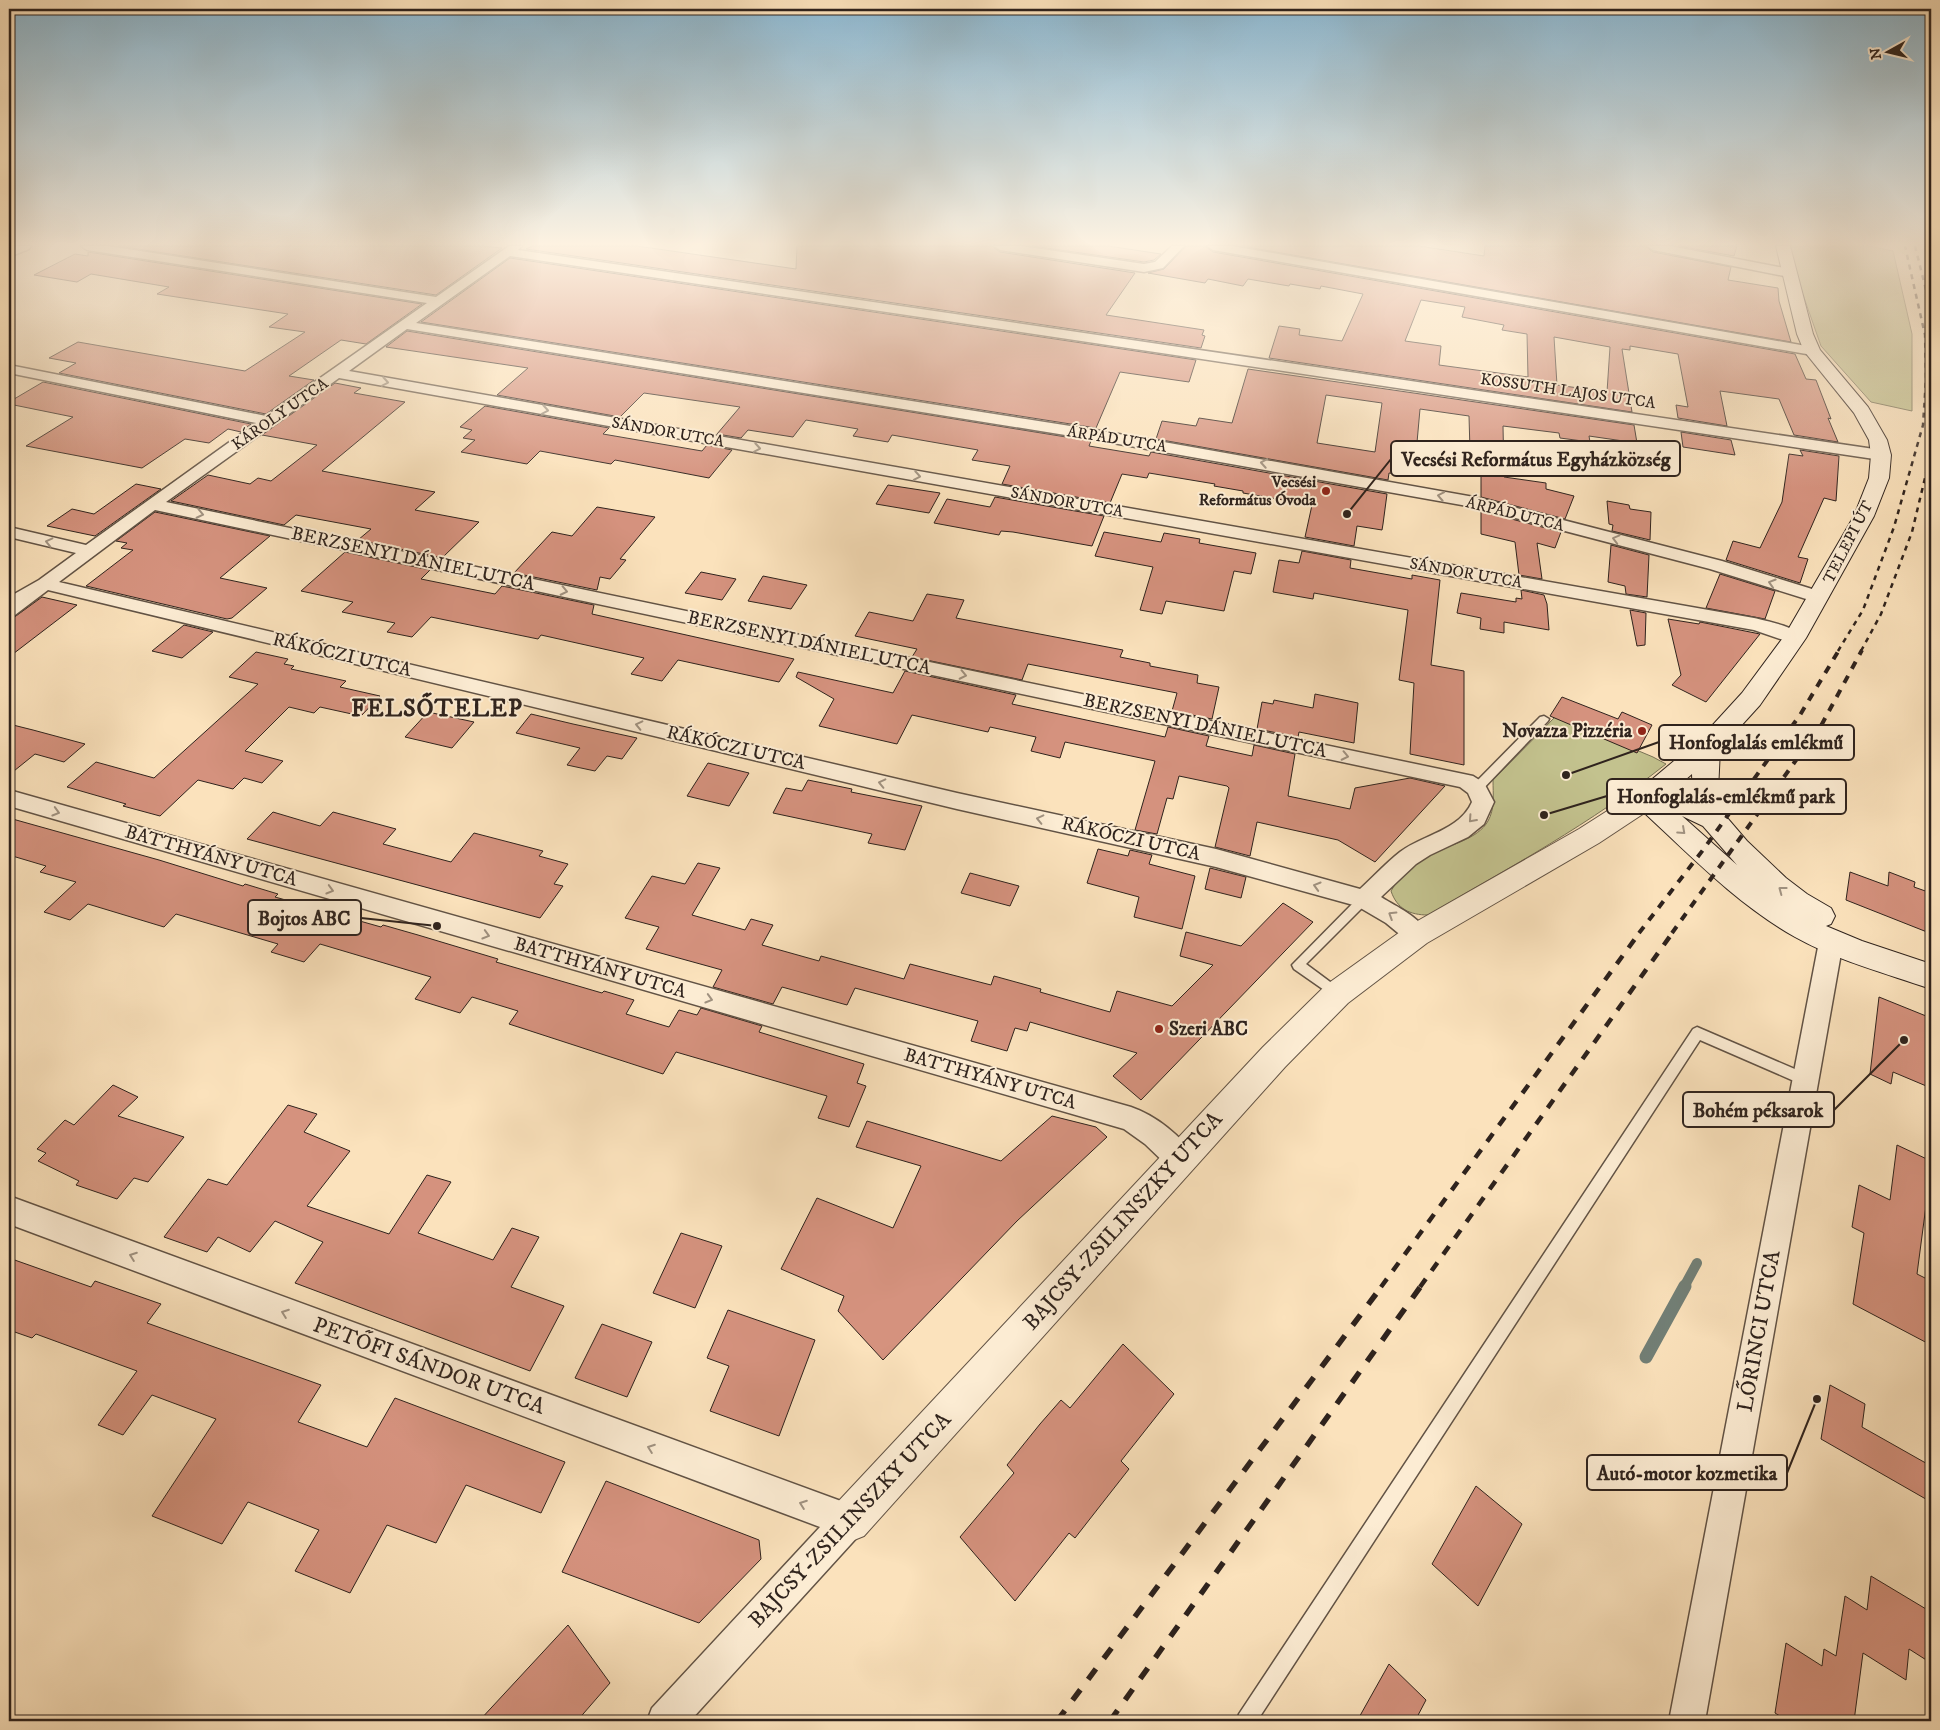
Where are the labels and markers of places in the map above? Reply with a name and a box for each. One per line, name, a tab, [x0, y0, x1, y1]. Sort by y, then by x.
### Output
callout: Vecsési Református Egyházközség	[1391, 441, 1680, 476]
place label: Vecsési Református Óvoda	[1199, 472, 1317, 510]
marker: Vecsési Református Óvoda	[1320, 485, 1332, 497]
place label: Novazza Pizzéria	[1502, 720, 1633, 743]
marker: Novazza Pizzéria	[1636, 725, 1648, 737]
callout: Honfoglalás emlékmű	[1659, 725, 1854, 760]
callout: Honfoglalás-emlékmű park	[1607, 779, 1846, 814]
callout: Bojtos ABC	[248, 900, 361, 935]
place label: Szeri ABC	[1169, 1018, 1248, 1041]
marker: Szeri ABC	[1153, 1023, 1165, 1035]
callout: Bohém péksarok	[1683, 1092, 1834, 1127]
callout: Autó-motor kozmetika	[1587, 1455, 1787, 1490]

